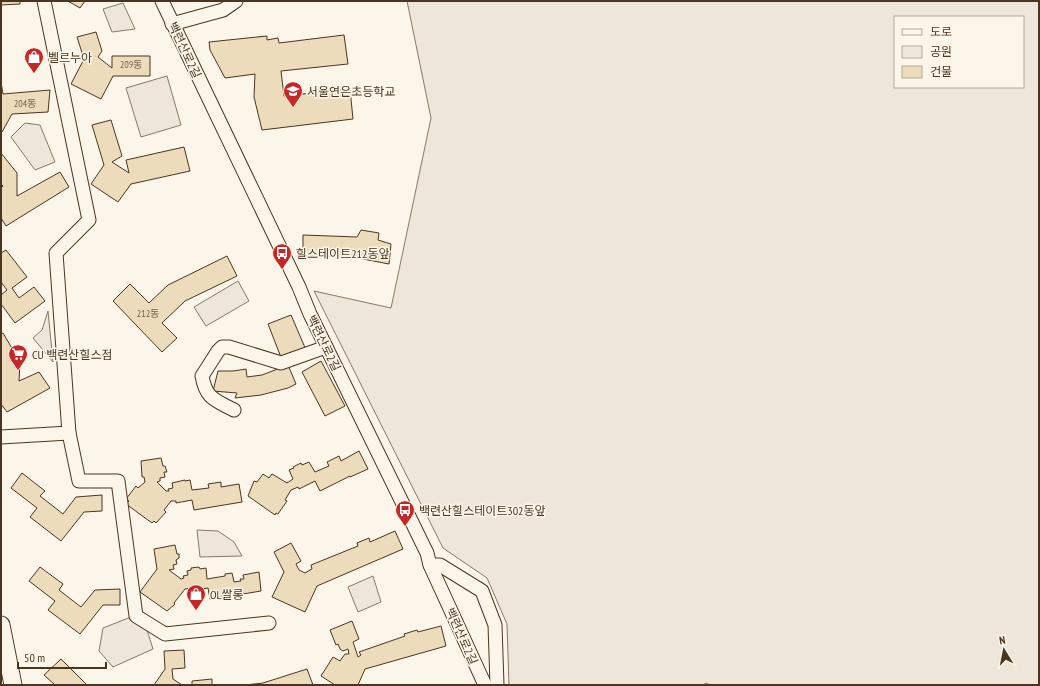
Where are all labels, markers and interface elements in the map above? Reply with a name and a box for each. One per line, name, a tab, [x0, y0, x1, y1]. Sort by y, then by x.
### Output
legend	[894, 16, 1024, 88]
street label: 백련산로2길	[165, 19, 205, 81]
text: 도로	[930, 24, 952, 39]
text: 공원	[930, 44, 952, 59]
shop icon: 벨르누아	[23, 46, 45, 74]
place label: 벨르누아	[48, 50, 92, 65]
house number: 209동	[120, 58, 142, 71]
text: 건물	[930, 64, 952, 79]
school or university icon: 서울연은초등학교	[282, 80, 304, 108]
place label: 서울연은초등학교	[307, 84, 395, 99]
house number: 204동	[14, 97, 36, 110]
bus stop icon: 힐스테이트212동앞	[271, 242, 293, 270]
place label: 힐스테이트212동앞	[296, 246, 389, 261]
house number: 212동	[137, 307, 159, 320]
street label: 백련산로2길	[304, 312, 344, 374]
supermarket icon: CU 백련산힐스점	[7, 343, 29, 371]
place label: CU 백련산힐스점	[32, 347, 113, 362]
bus stop icon: 백련산힐스테이트302동앞	[394, 499, 416, 527]
place label: 백련산힐스테이트302동앞	[419, 503, 546, 518]
shop icon: OL쌀롱	[185, 583, 207, 611]
place label: OL쌀롱	[210, 587, 244, 602]
street label: 백련산로2길	[443, 605, 481, 667]
north arrow	[984, 630, 1024, 670]
text: N	[998, 633, 1006, 648]
scale bar	[18, 644, 106, 670]
text: 50 m	[24, 650, 45, 665]

